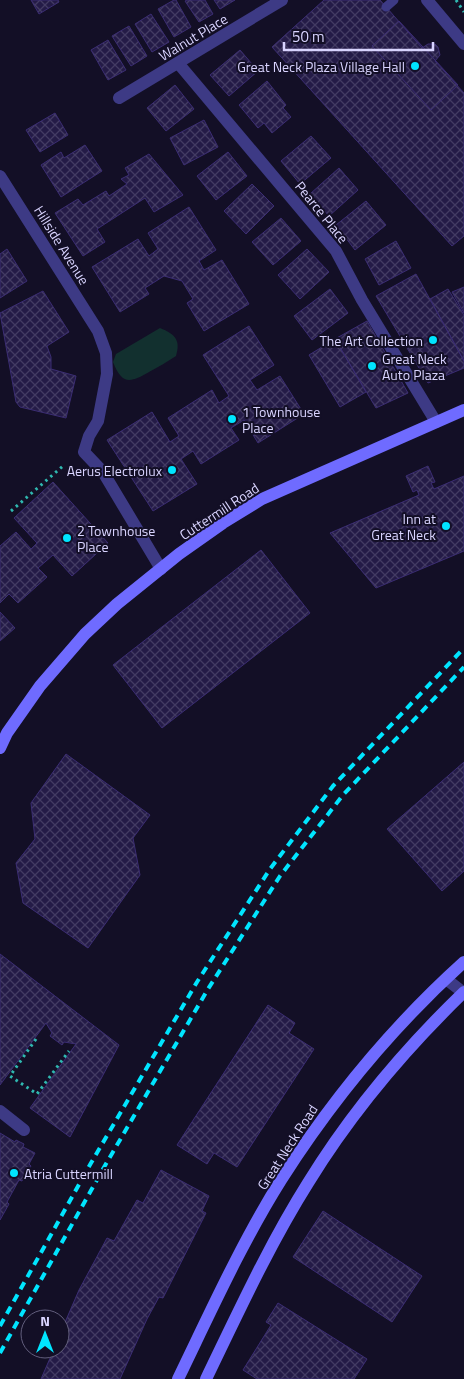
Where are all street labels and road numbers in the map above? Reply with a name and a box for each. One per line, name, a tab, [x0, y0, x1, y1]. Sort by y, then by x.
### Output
street label: Walnut Place	[155, 8, 231, 66]
street label: Pearce Place	[290, 176, 354, 248]
street label: Hillside Avenue	[29, 201, 95, 289]
street label: Cuttermill Road	[175, 477, 263, 545]
street label: Great Neck Road	[251, 1100, 323, 1194]

